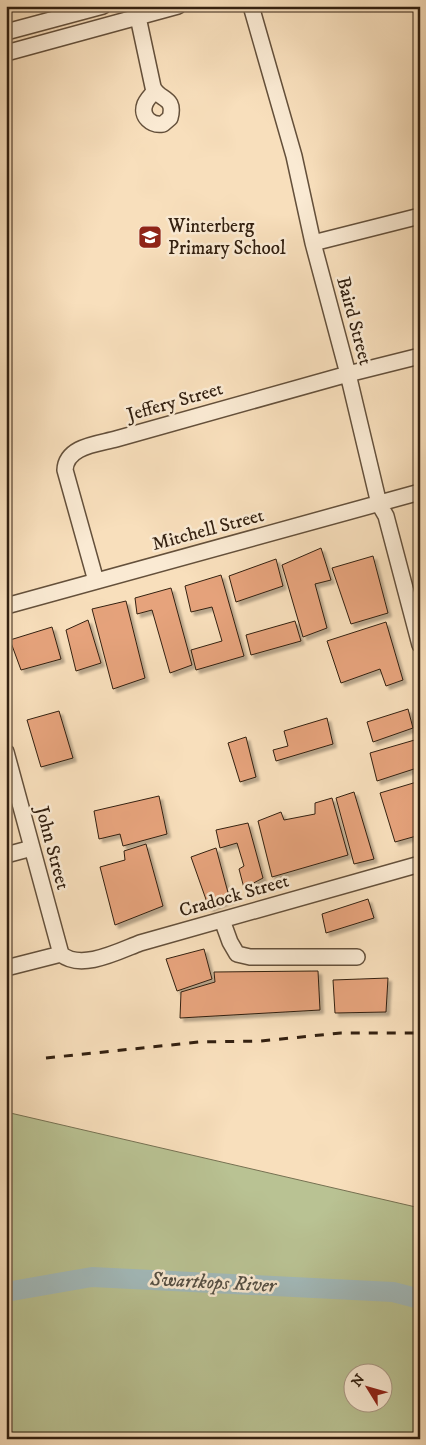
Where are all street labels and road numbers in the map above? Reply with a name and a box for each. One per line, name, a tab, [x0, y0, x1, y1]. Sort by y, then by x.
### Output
street label: Baird Street	[331, 274, 377, 368]
street label: Jeffery Street	[122, 377, 226, 427]
street label: Mitchell Street	[150, 504, 266, 556]
street label: John Street	[29, 802, 74, 892]
street label: Cradock Street	[177, 869, 291, 923]

